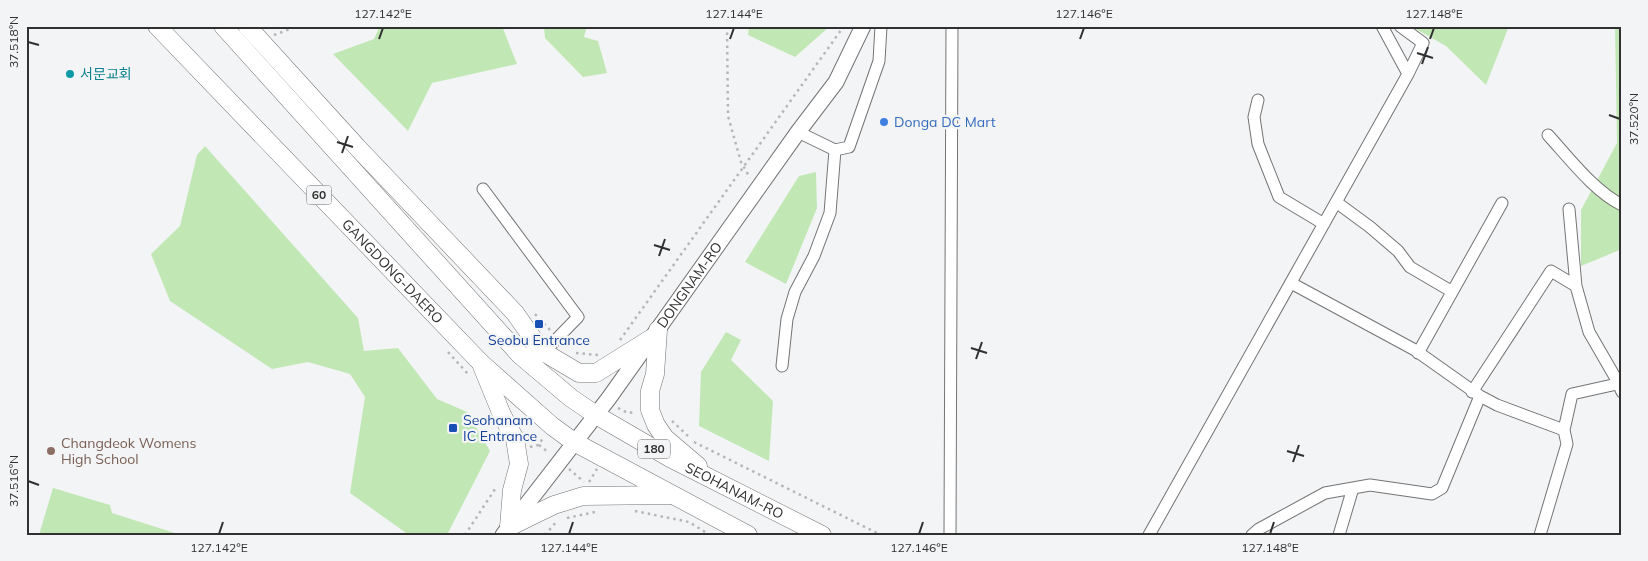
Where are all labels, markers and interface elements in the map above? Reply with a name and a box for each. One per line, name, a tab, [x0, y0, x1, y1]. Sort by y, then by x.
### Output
text: 127.142°E	[354, 6, 412, 21]
text: 127.144°E	[705, 6, 763, 21]
text: 127.146°E	[1055, 6, 1113, 21]
text: 127.148°E	[1405, 6, 1463, 21]
text: 37.518°N	[6, 16, 21, 68]
place label: 서문교회	[80, 65, 132, 83]
marker: 서문교회	[64, 68, 76, 80]
text: 37.520°N	[1626, 93, 1641, 145]
place label: Donga DC Mart	[894, 113, 996, 131]
marker: Donga DC Mart	[878, 116, 890, 128]
road number: 60	[306, 186, 332, 204]
street label: GANGDONG-DAERO	[338, 215, 447, 327]
street label: DONGNAM-RO	[653, 238, 726, 331]
marker: Seobu Entrance	[533, 318, 545, 330]
place label: Seobu Entrance	[488, 331, 590, 349]
place label: Seohanam IC Entrance	[463, 411, 537, 445]
marker: Seohanam IC Entrance	[447, 422, 459, 434]
place label: Changdeok Womens High School	[61, 434, 197, 468]
road number: 180	[638, 439, 670, 458]
marker: Changdeok Womens High School	[45, 445, 57, 457]
text: 37.516°N	[6, 455, 21, 507]
street label: SEOHANAM-RO	[682, 458, 787, 523]
text: 127.142°E	[190, 540, 248, 555]
text: 127.144°E	[540, 540, 598, 555]
text: 127.146°E	[890, 540, 948, 555]
text: 127.148°E	[1241, 540, 1299, 555]

